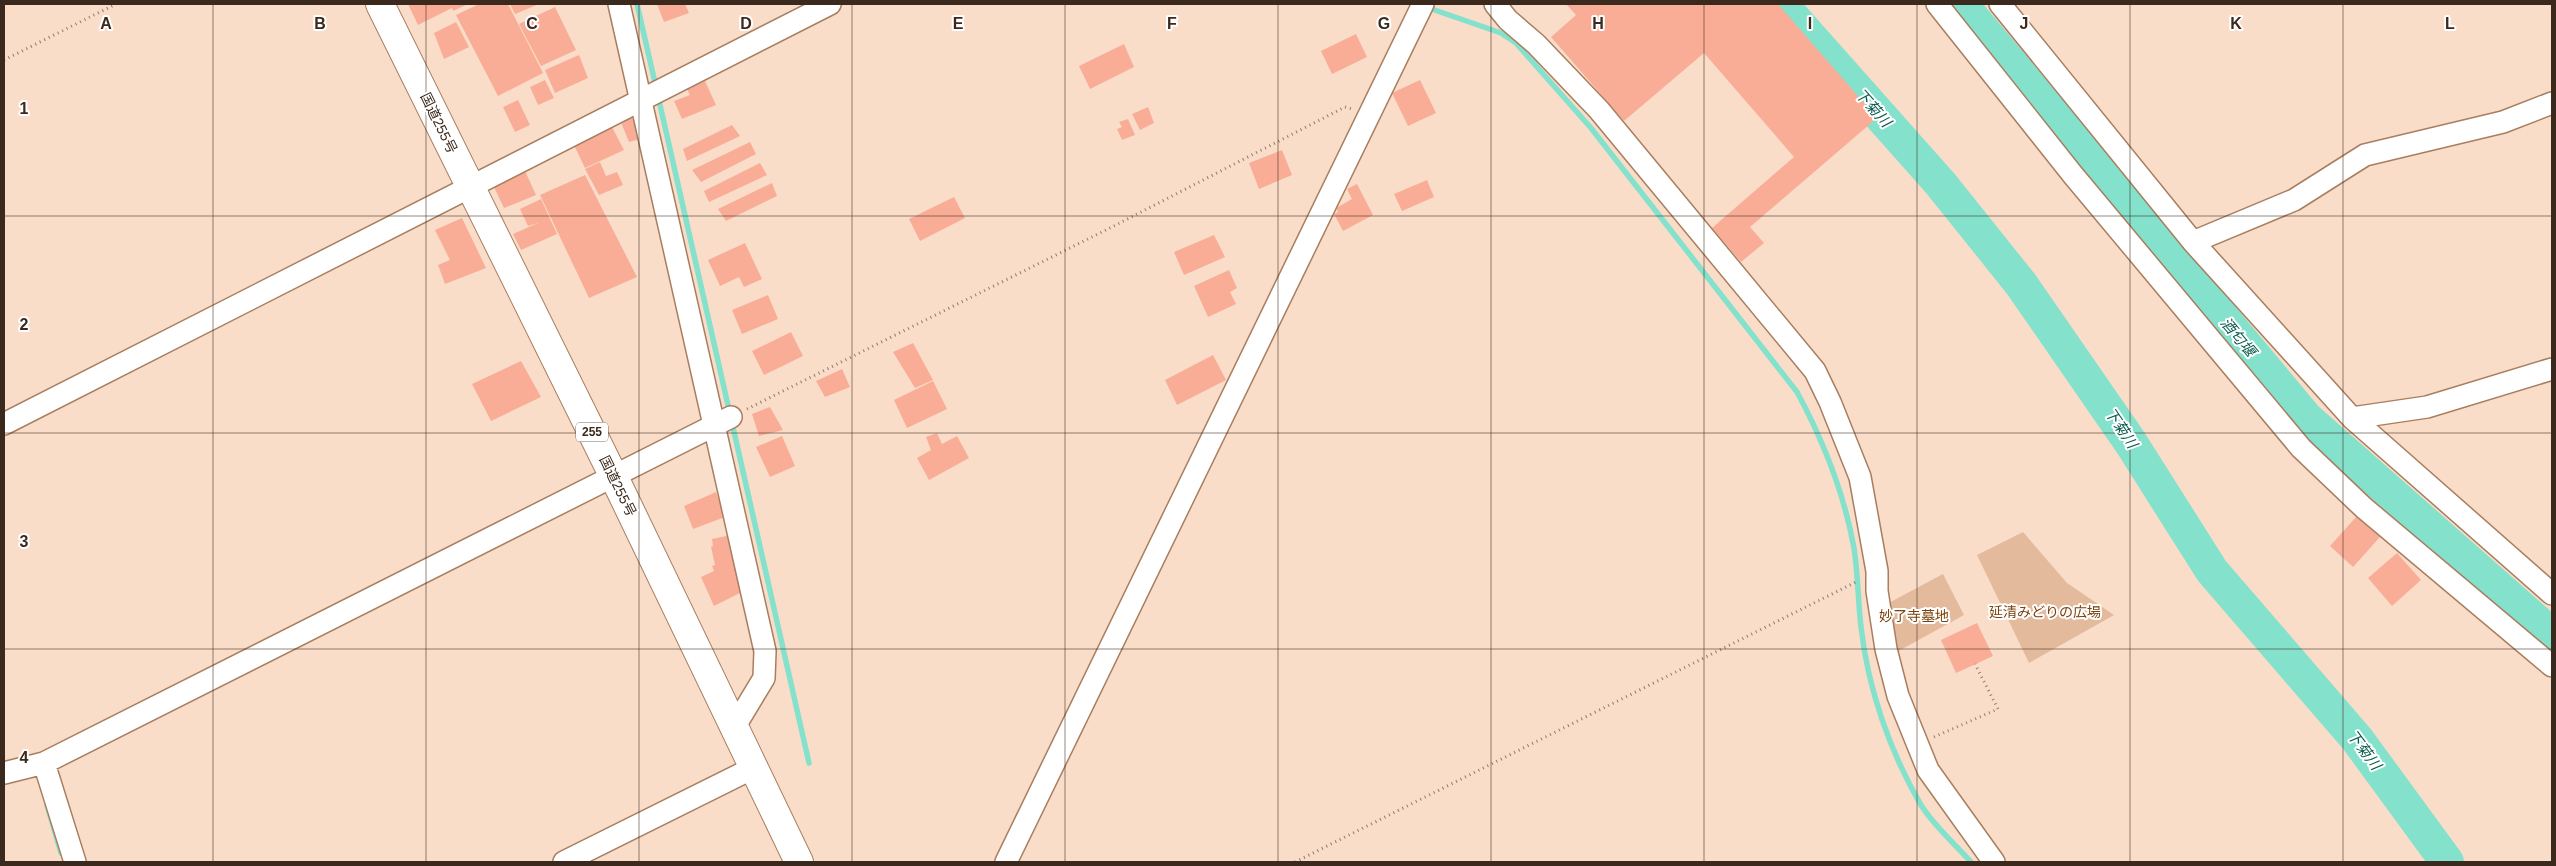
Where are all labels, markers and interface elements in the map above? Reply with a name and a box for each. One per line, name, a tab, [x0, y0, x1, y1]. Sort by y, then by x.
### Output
text: A	[100, 15, 112, 32]
text: B	[314, 15, 326, 32]
text: C	[526, 15, 538, 32]
text: D	[740, 15, 752, 32]
text: E	[953, 15, 964, 32]
text: F	[1167, 15, 1177, 32]
text: G	[1378, 15, 1390, 32]
text: H	[1592, 15, 1604, 32]
text: I	[1808, 15, 1812, 32]
text: J	[2020, 15, 2028, 32]
text: K	[2230, 15, 2242, 32]
text: L	[2445, 15, 2455, 32]
water label: 下菊川	[1852, 85, 1896, 132]
street label: 国道255号	[417, 90, 461, 156]
text: 1	[20, 100, 29, 117]
water label: 酒匂堰	[2217, 314, 2261, 362]
text: 2	[20, 316, 29, 333]
water label: 下菊川	[2102, 404, 2142, 453]
road number: 255	[576, 422, 608, 442]
street label: 国道255号	[596, 453, 640, 519]
text: 3	[20, 533, 29, 550]
park label: 延清みどりの広場	[1989, 604, 2101, 620]
park label: 妙了寺墓地	[1879, 608, 1949, 624]
water label: 下菊川	[2344, 727, 2386, 774]
text: 4	[20, 749, 29, 766]

